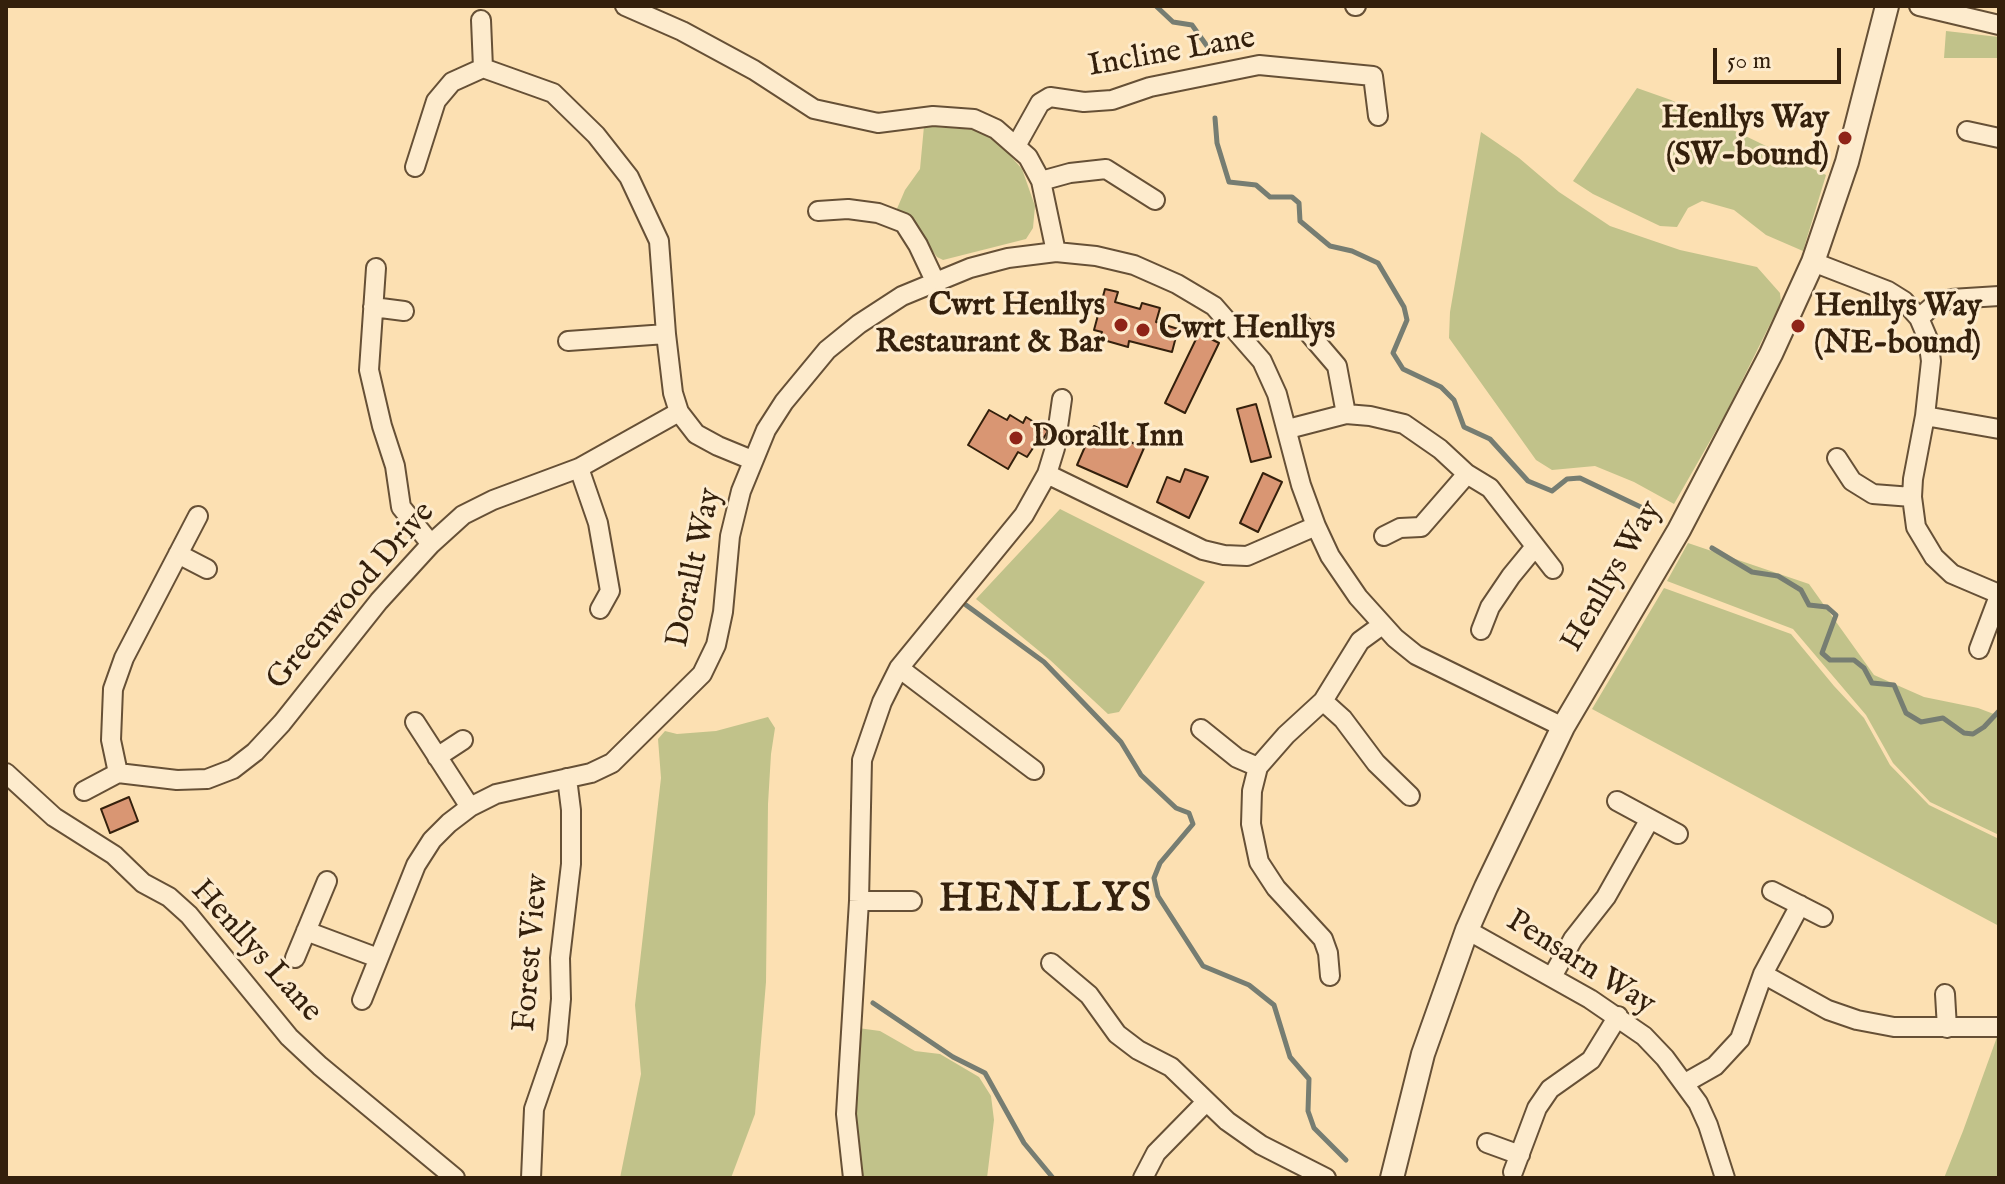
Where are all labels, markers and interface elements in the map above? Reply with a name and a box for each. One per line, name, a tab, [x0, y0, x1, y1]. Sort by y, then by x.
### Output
street label: Incline Lane	[1085, 20, 1259, 88]
scale bar	[1717, 32, 1845, 82]
text: 50 m	[1727, 46, 1771, 77]
place label: Henllys Way (SW-bound)	[1661, 101, 1829, 176]
marker: Henllys Way (SW-bound)	[1836, 129, 1854, 147]
place label: Cwrt Henllys Restaurant & Bar	[875, 288, 1105, 363]
place label: Henllys Way (NE-bound)	[1814, 289, 1982, 364]
place label: Cwrt Henllys	[1159, 311, 1335, 349]
marker: Cwrt Henllys Restaurant & Bar	[1112, 316, 1130, 334]
marker: Henllys Way (NE-bound)	[1789, 317, 1807, 335]
marker: Cwrt Henllys	[1134, 321, 1152, 339]
place label: Dorallt Inn	[1032, 419, 1184, 457]
marker: Dorallt Inn	[1007, 429, 1025, 447]
street label: Dorallt Way	[660, 485, 732, 651]
street label: Greenwood Drive	[260, 495, 444, 699]
street label: Henllys Way	[1554, 495, 1672, 659]
street label: Henllys Lane	[181, 873, 329, 1031]
street label: Forest View	[507, 873, 559, 1033]
district label: HENLLYS	[939, 878, 1153, 926]
street label: Pensarn Way	[1498, 903, 1662, 1025]

